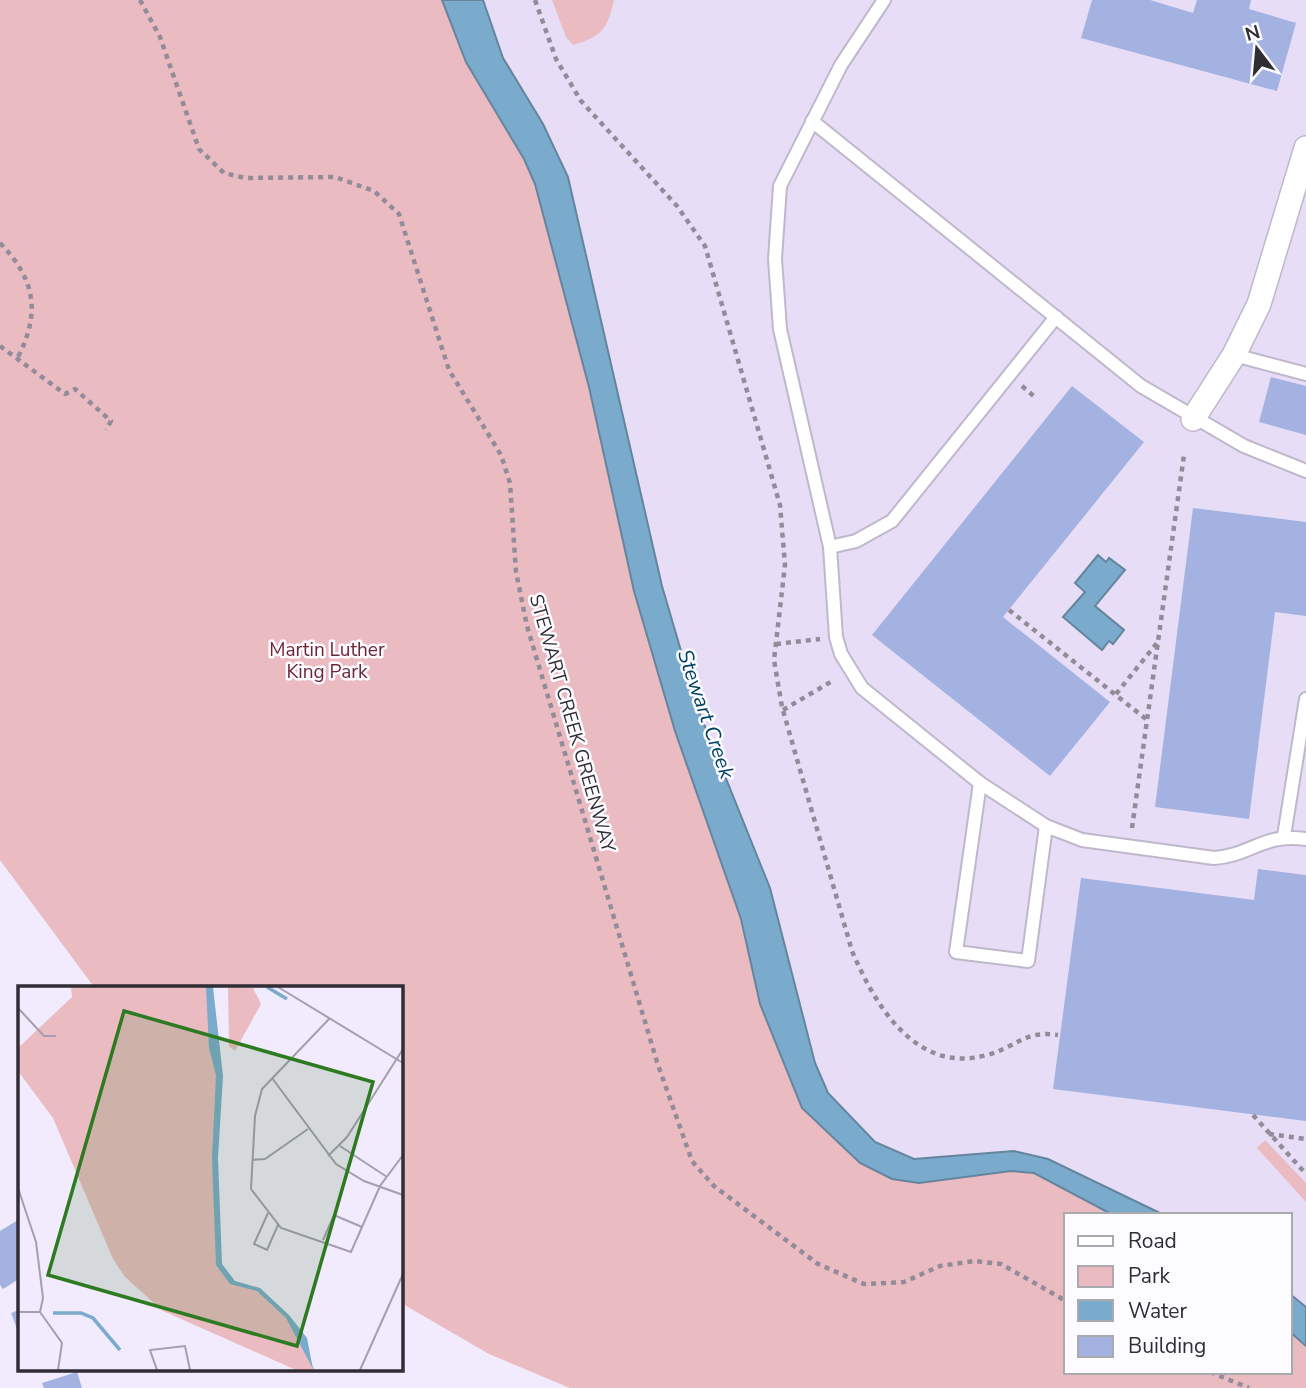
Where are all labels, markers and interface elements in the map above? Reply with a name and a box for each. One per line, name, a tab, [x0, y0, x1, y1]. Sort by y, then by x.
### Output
north arrow	[1222, 14, 1292, 84]
text: N	[1242, 19, 1263, 48]
street label: STEWART CREEK GREENWAY	[523, 591, 622, 856]
park label: Martin Luther King Park	[269, 637, 385, 685]
water label: Stewart Creek	[671, 646, 741, 783]
inset map	[18, 986, 402, 1370]
legend	[1064, 1213, 1292, 1374]
text: Road	[1128, 1227, 1177, 1255]
text: Park	[1128, 1262, 1170, 1290]
text: Water	[1128, 1297, 1187, 1325]
text: Building	[1128, 1332, 1206, 1360]

